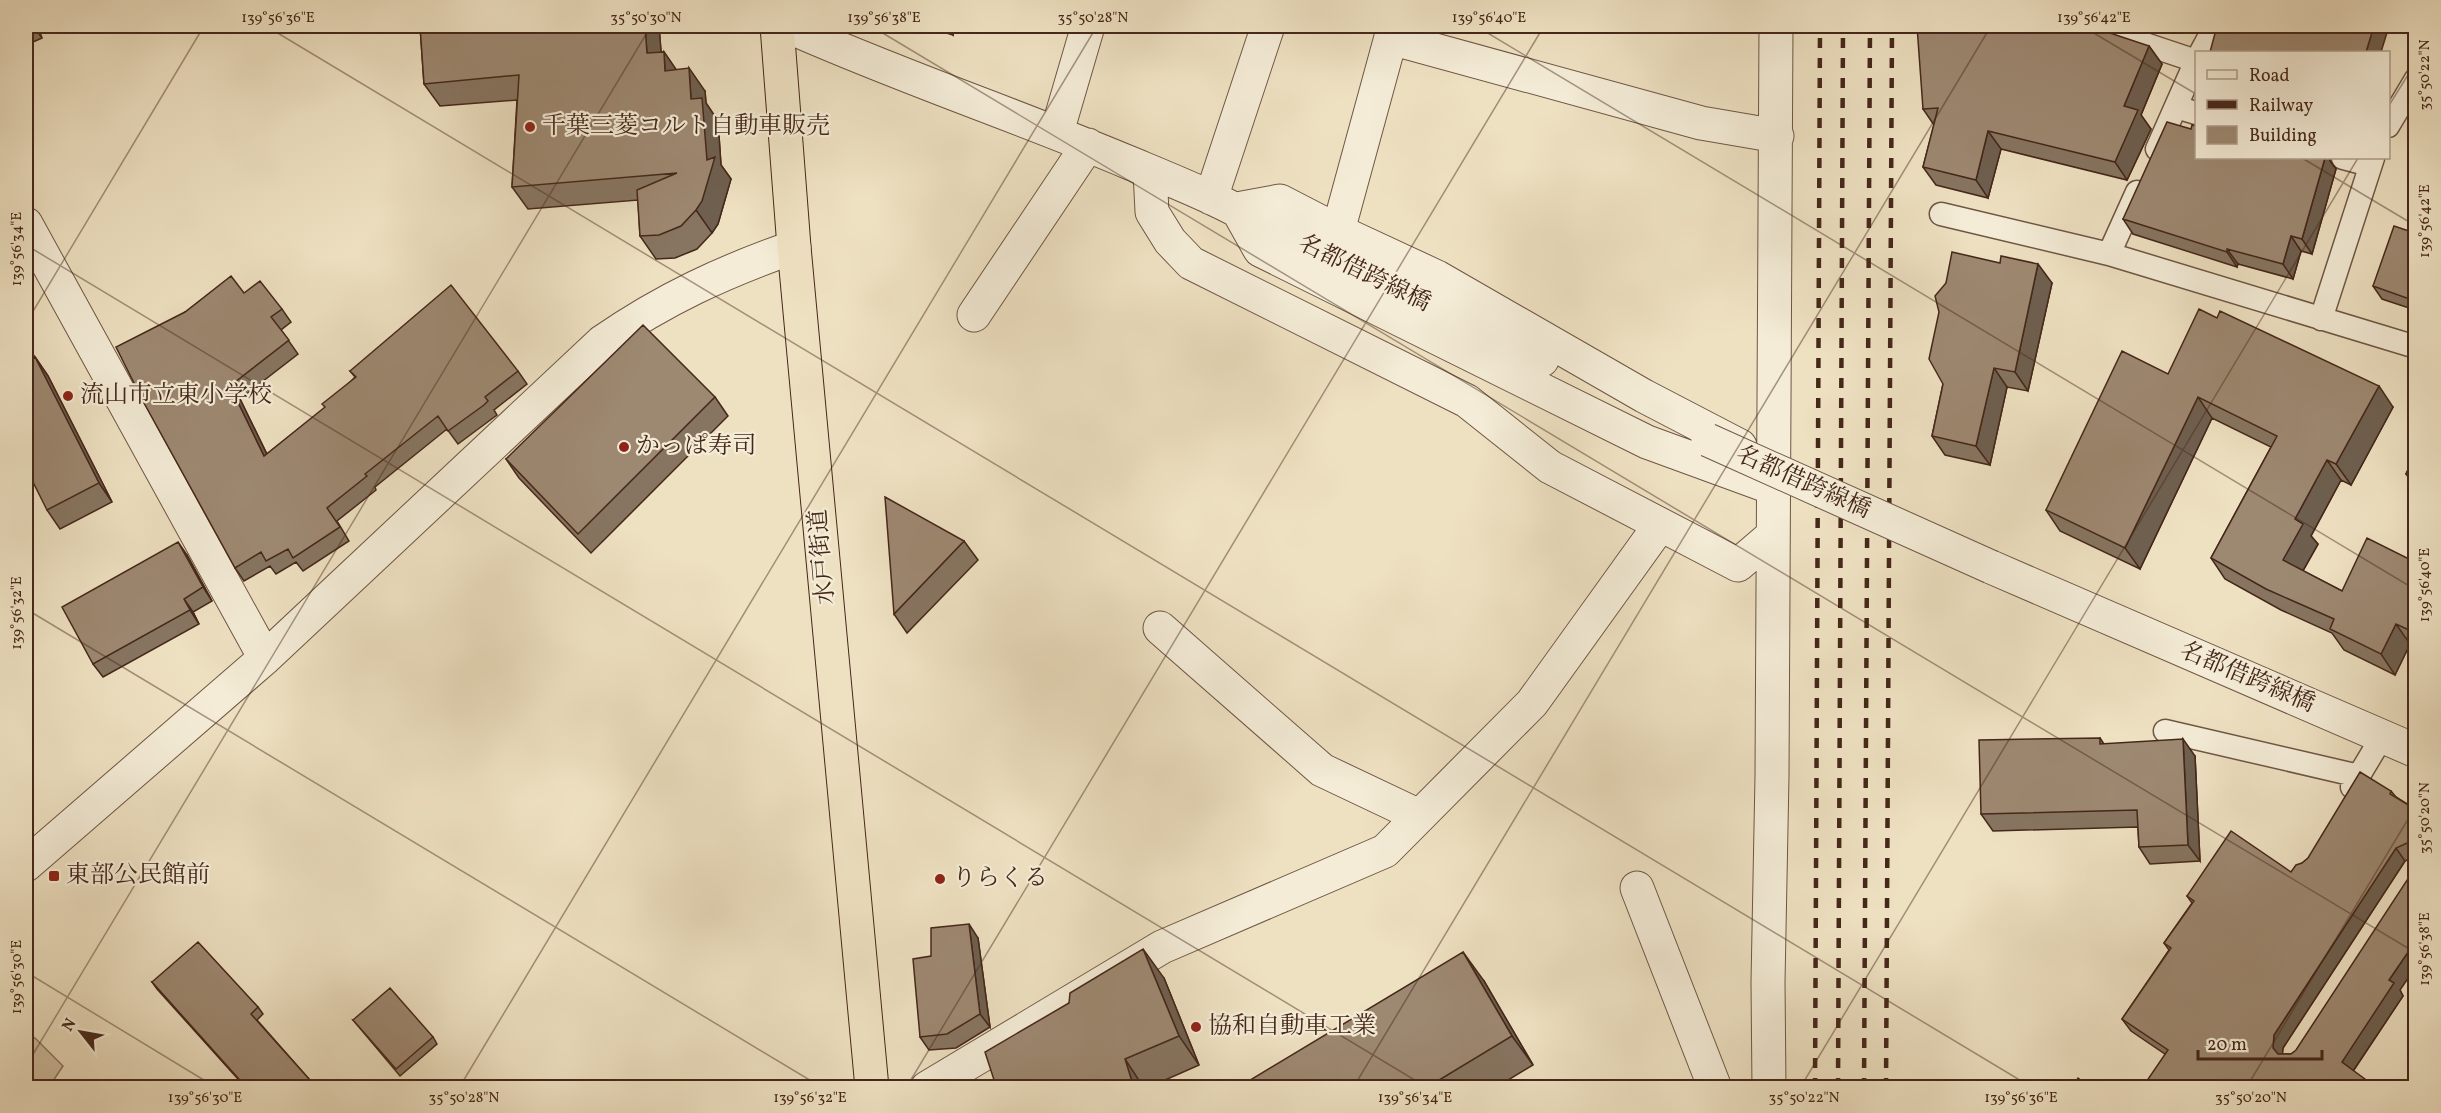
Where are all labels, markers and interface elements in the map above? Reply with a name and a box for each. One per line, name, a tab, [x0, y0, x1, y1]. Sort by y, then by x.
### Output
text: 139°56'36"E	[241, 8, 315, 29]
text: 35°50'30"N	[610, 8, 682, 29]
text: 139°56'38"E	[847, 8, 921, 29]
text: 35°50'28"N	[1058, 8, 1128, 29]
text: 139°56'40"E	[1452, 8, 1526, 29]
text: 139°56'42"E	[2057, 8, 2131, 29]
text: 35°50'22"N	[2415, 39, 2436, 111]
legend	[2195, 51, 2390, 159]
text: Road	[2249, 64, 2290, 89]
text: Railway	[2249, 94, 2313, 119]
place label: 千葉三菱コルト自動車販売	[542, 110, 830, 144]
marker: 千葉三菱コルト自動車販売	[523, 120, 537, 134]
text: Building	[2249, 124, 2317, 149]
text: 139°56'42"E	[2415, 184, 2436, 258]
text: 139°56'34"E	[7, 212, 28, 286]
street label: 名都借跨線橋	[1292, 227, 1436, 321]
place label: 流山市立東小学校	[80, 379, 272, 413]
marker: 流山市立東小学校	[61, 389, 75, 403]
place label: かっぱ寿司	[636, 430, 756, 464]
street label: 名都借跨線橋	[1730, 438, 1876, 528]
marker: かっぱ寿司	[617, 440, 631, 454]
street label: 水戸街道	[802, 508, 844, 606]
text: 139°56'40"E	[2415, 548, 2436, 622]
text: 139°56'32"E	[7, 576, 28, 650]
street label: 名都借跨線橋	[2174, 634, 2320, 722]
text: 35°50'20"N	[2415, 782, 2436, 854]
place label: 東部公民館前	[66, 859, 210, 893]
place label: りらくる	[952, 862, 1048, 896]
marker: 東部公民館前	[47, 869, 61, 883]
marker: りらくる	[933, 872, 947, 886]
text: 139°56'38"E	[2415, 912, 2436, 986]
text: 139°56'30"E	[7, 940, 28, 1014]
north arrow	[51, 1002, 111, 1062]
place label: 協和自動車工業	[1208, 1010, 1376, 1044]
text: N	[57, 1014, 82, 1036]
marker: 協和自動車工業	[1189, 1020, 1203, 1034]
scale bar	[2198, 1023, 2322, 1061]
text: 20 m	[2207, 1033, 2247, 1058]
text: 139°56'30"E	[168, 1088, 242, 1109]
text: 35°50'28"N	[429, 1088, 499, 1109]
text: 139°56'32"E	[773, 1088, 847, 1109]
text: 139°56'34"E	[1378, 1088, 1452, 1109]
text: 35°50'22"N	[1768, 1088, 1840, 1109]
text: 139°56'36"E	[1984, 1088, 2058, 1109]
text: 35°50'20"N	[2215, 1088, 2287, 1109]

